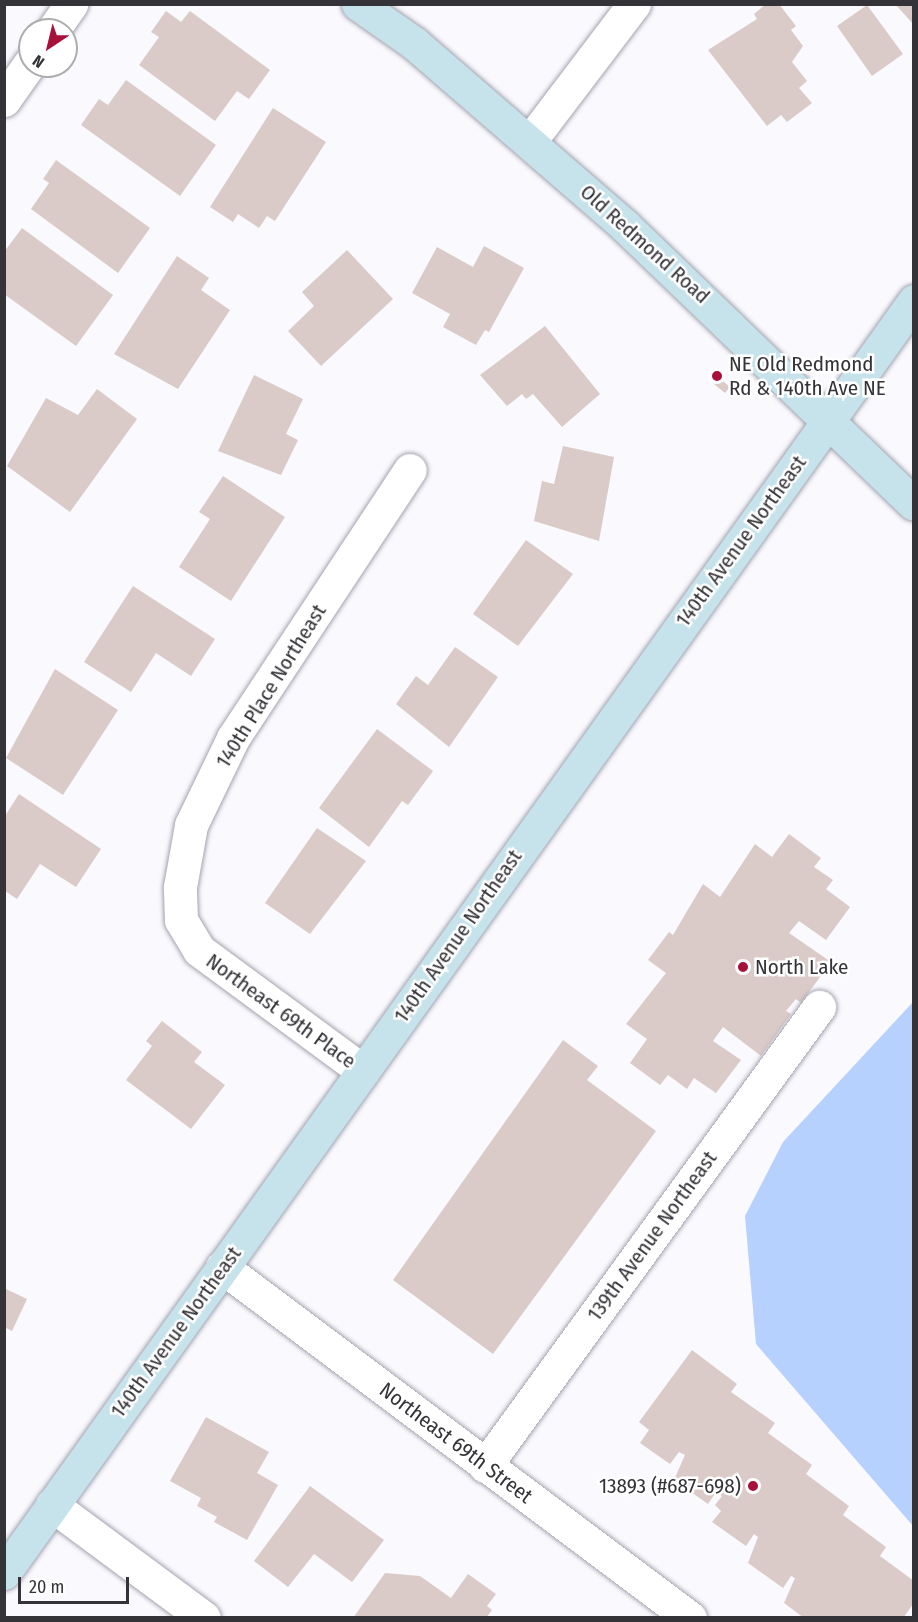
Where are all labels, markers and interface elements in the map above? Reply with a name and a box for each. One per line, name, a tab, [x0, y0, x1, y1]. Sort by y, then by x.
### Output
north arrow	[18, 18, 78, 78]
text: N	[29, 51, 48, 72]
street label: Old Redmond Road	[575, 179, 715, 309]
place label: NE Old Redmond Rd & 140th Ave NE	[729, 351, 886, 401]
marker: NE Old Redmond Rd & 140th Ave NE	[710, 369, 724, 383]
street label: 140th Avenue Northeast	[670, 450, 812, 632]
street label: 140th Place Northeast	[211, 600, 331, 772]
street label: 140th Avenue Northeast	[389, 845, 527, 1027]
street label: Northeast 69th Place	[201, 948, 361, 1074]
place label: North Lake	[755, 954, 848, 980]
marker: North Lake	[736, 960, 750, 974]
street label: 139th Avenue Northeast	[582, 1146, 722, 1326]
street label: 140th Avenue Northeast	[105, 1241, 247, 1423]
street label: Northeast 69th Street	[375, 1377, 537, 1509]
place label: 13893 (#687-698)	[599, 1473, 741, 1499]
marker: 13893 (#687-698)	[746, 1479, 760, 1493]
scale bar	[21, 1565, 132, 1603]
text: 20 m	[29, 1576, 64, 1598]

